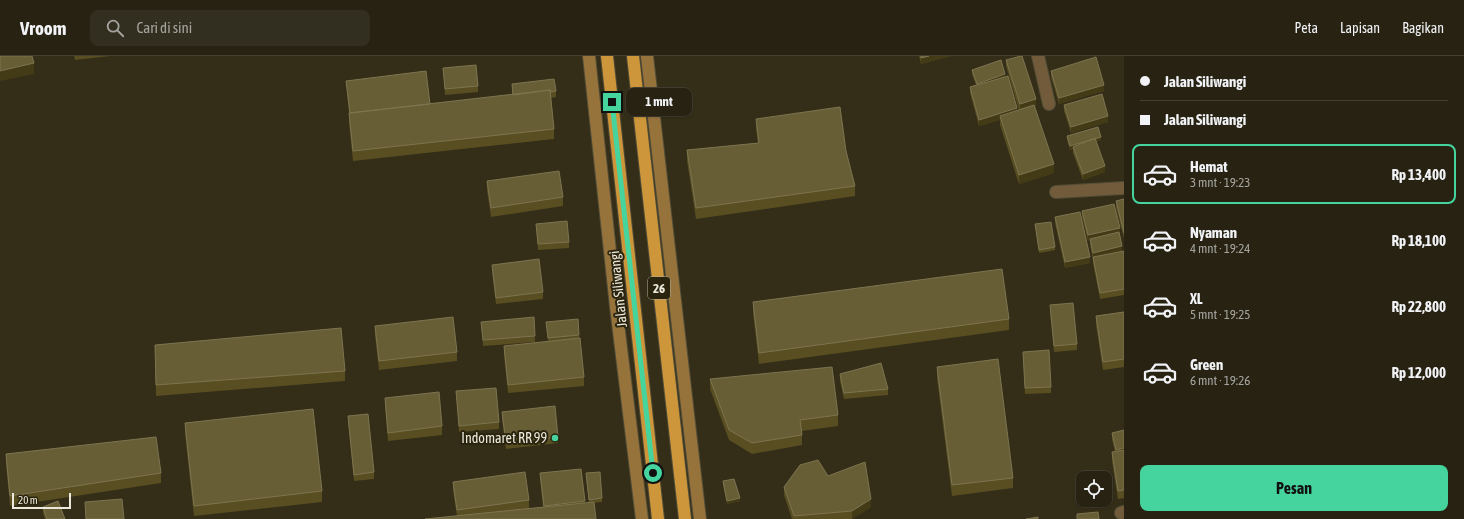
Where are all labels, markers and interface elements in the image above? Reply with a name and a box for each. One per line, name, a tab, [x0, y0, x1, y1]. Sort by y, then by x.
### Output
search box	[90, 10, 370, 46]
text: Vroom	[20, 17, 66, 39]
icon: search	[104, 17, 126, 39]
text: Cari di sini	[136, 19, 192, 36]
text: Peta	[1294, 20, 1318, 36]
text: Lapisan	[1340, 20, 1380, 36]
text: Bagikan	[1402, 20, 1444, 36]
text: Jalan Siliwangi	[1164, 73, 1246, 90]
callout: 1 mnt	[626, 88, 692, 116]
route end	[603, 93, 621, 111]
text: 1 mnt	[645, 94, 673, 109]
text: Jalan Siliwangi	[1164, 111, 1246, 128]
icon: car	[1142, 156, 1178, 192]
text: Hemat	[1190, 158, 1228, 175]
text: Rp 13,400	[1391, 166, 1446, 183]
text: 3 mnt · 19:23	[1190, 175, 1250, 190]
icon: car	[1142, 222, 1178, 258]
text: Nyaman	[1190, 224, 1237, 241]
text: Rp 18,100	[1391, 232, 1446, 249]
text: 4 mnt · 19:24	[1190, 241, 1250, 256]
street label: Jalan Siliwangi	[606, 250, 630, 328]
road number: 26	[648, 277, 670, 299]
icon: car	[1142, 288, 1178, 324]
text: XL	[1190, 290, 1203, 307]
text: Rp 22,800	[1391, 298, 1446, 315]
text: 5 mnt · 19:25	[1190, 307, 1250, 322]
icon: car	[1142, 354, 1178, 390]
text: Green	[1190, 356, 1223, 373]
text: Rp 12,000	[1391, 364, 1446, 381]
text: 6 mnt · 19:26	[1190, 373, 1250, 388]
place label: Indomaret RR 99	[461, 430, 547, 446]
marker: Indomaret RR 99	[550, 433, 560, 443]
route start	[644, 464, 662, 482]
button: Pesan	[1140, 465, 1448, 511]
map controls	[1076, 471, 1112, 507]
button: locate	[1076, 471, 1112, 507]
scale bar	[12, 491, 71, 510]
text: 20 m	[18, 494, 38, 506]

